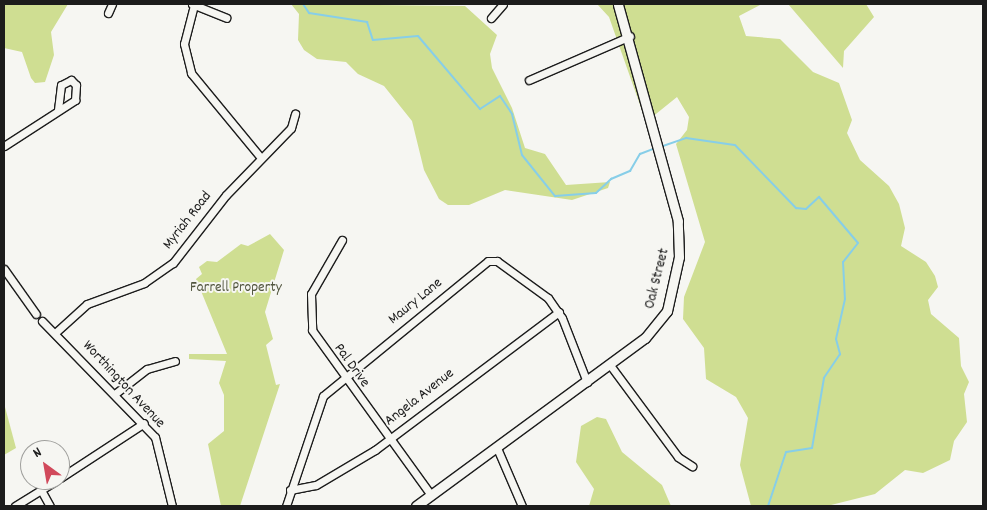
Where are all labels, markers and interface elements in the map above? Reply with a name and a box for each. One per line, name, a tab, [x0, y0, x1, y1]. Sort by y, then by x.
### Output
street label: Myriah Road	[160, 188, 216, 254]
street label: Oak Street	[642, 247, 674, 311]
street label: Maury Lane	[385, 275, 447, 329]
park label: Farrell Property	[190, 280, 282, 298]
street label: Worthington Avenue	[78, 337, 168, 433]
street label: Pal Drive	[329, 341, 373, 391]
street label: Angela Avenue	[382, 365, 458, 431]
north arrow	[20, 440, 70, 490]
text: N	[29, 443, 46, 463]

